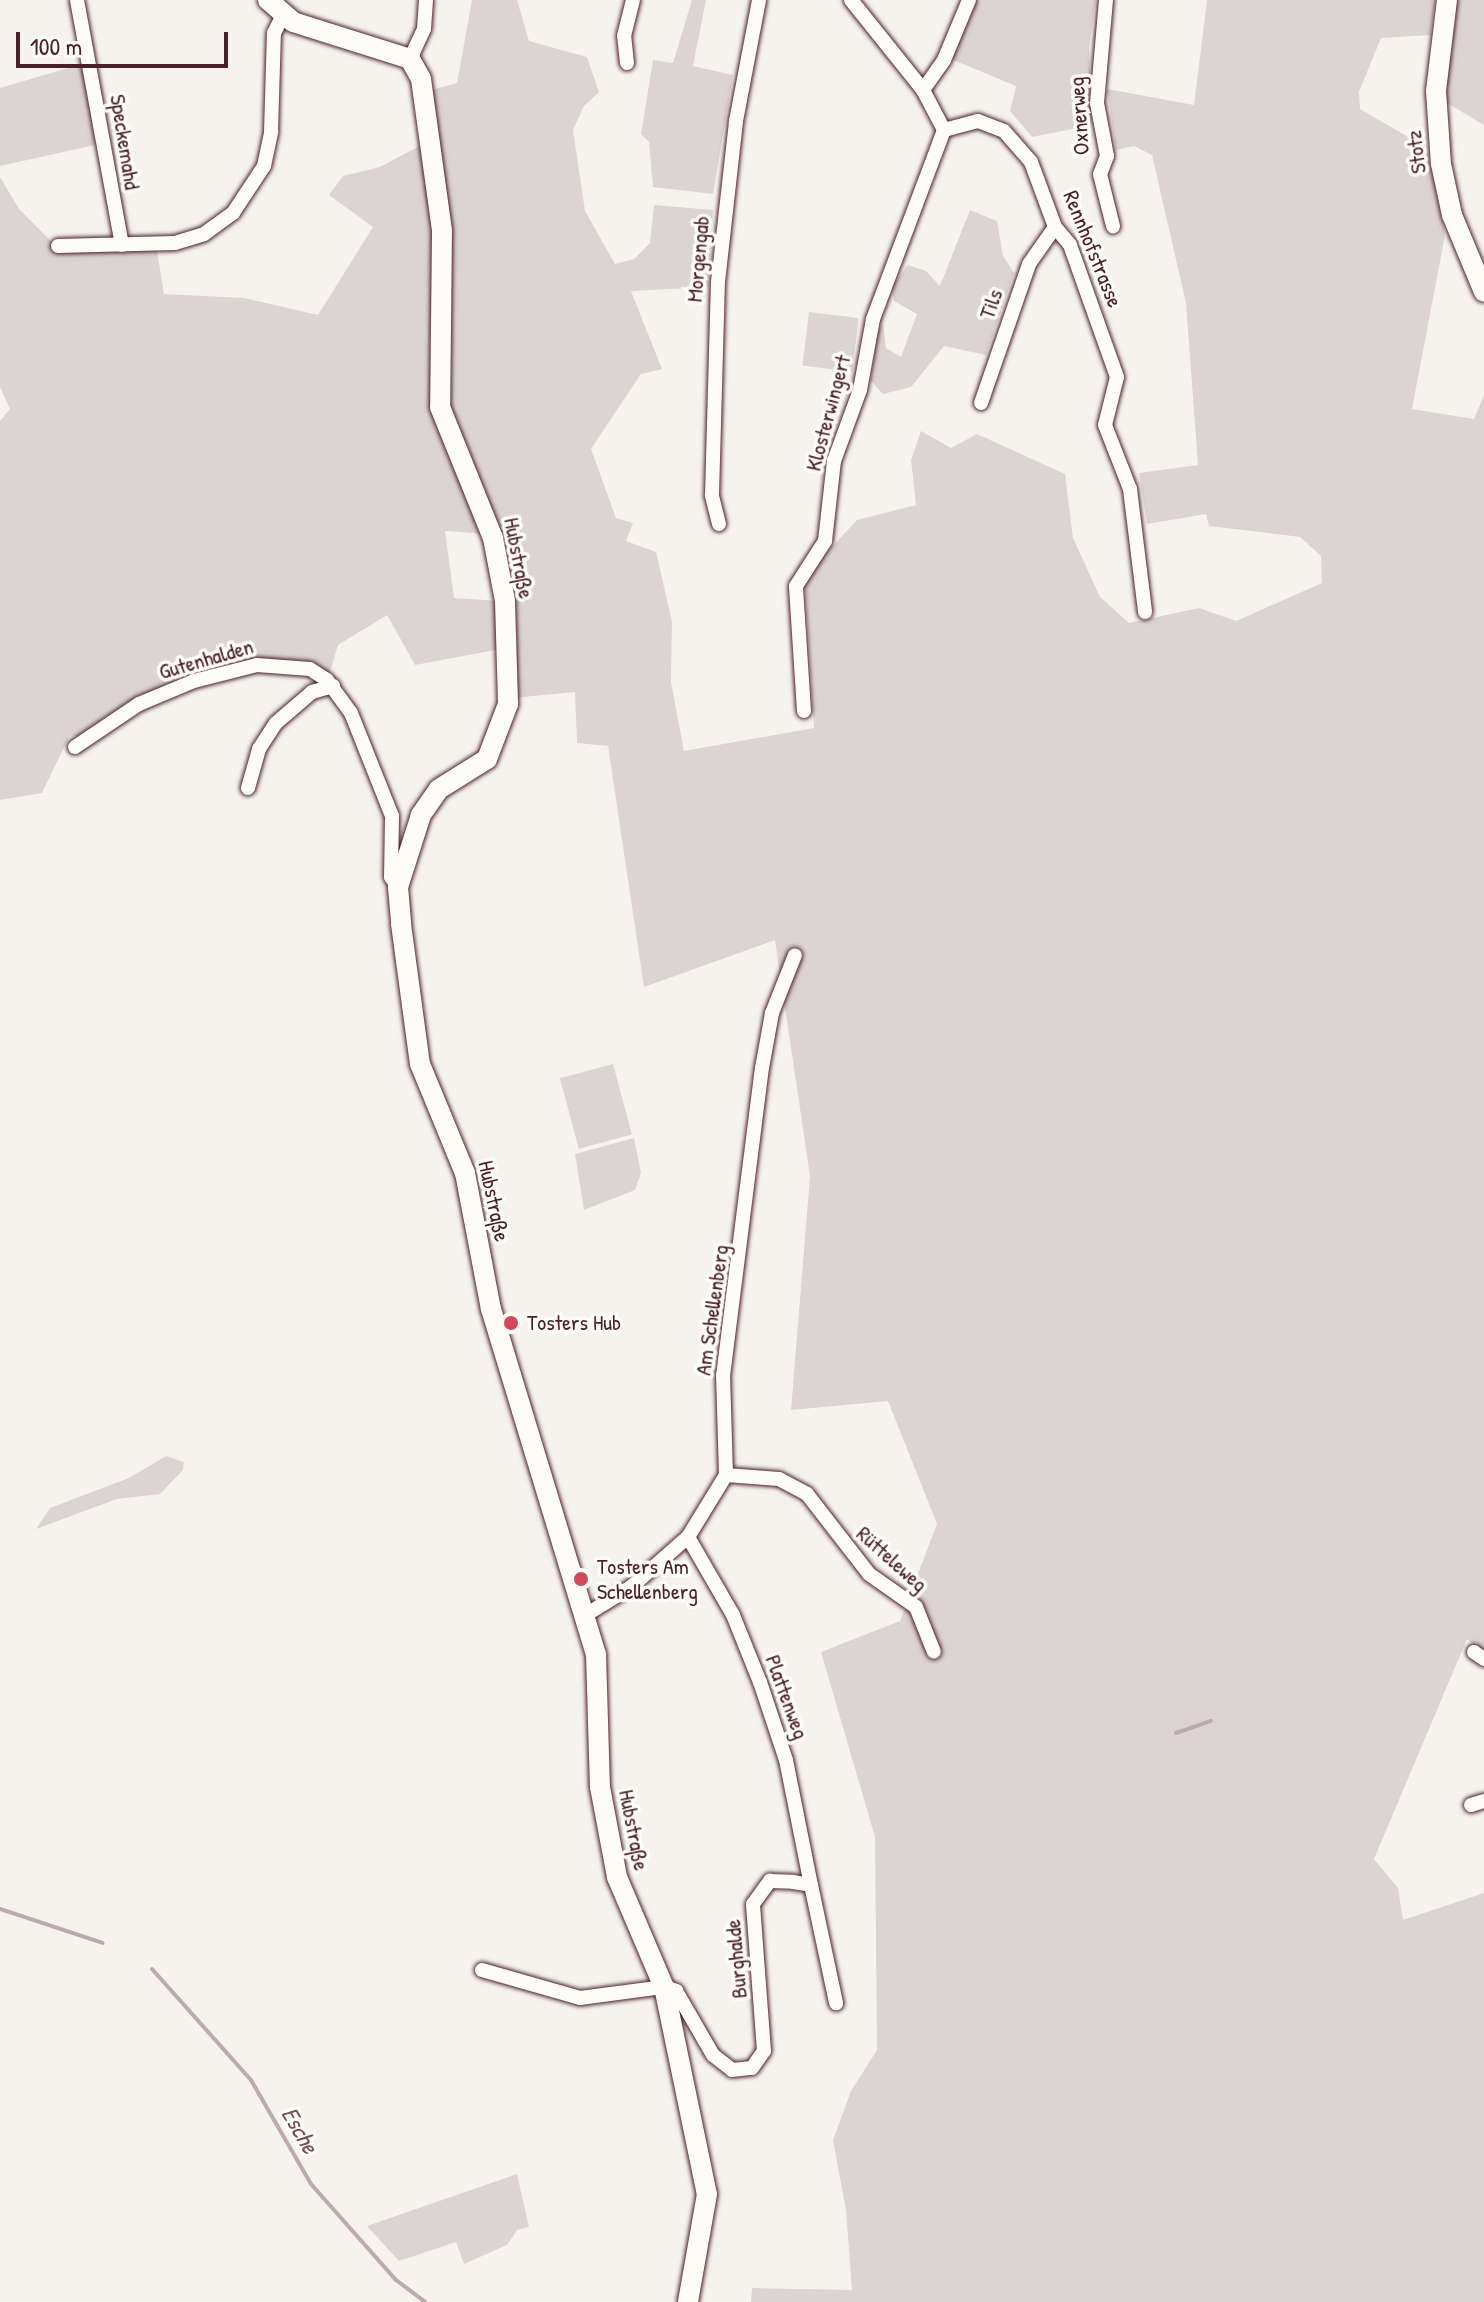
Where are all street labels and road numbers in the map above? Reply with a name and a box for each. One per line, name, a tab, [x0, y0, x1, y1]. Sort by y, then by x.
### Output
street label: Oxnerweg	[1063, 76, 1095, 156]
street label: Speckemahd	[104, 92, 146, 192]
street label: Stotz	[1400, 129, 1432, 175]
street label: Rennhofstrasse	[1058, 187, 1128, 311]
street label: Morgengab	[681, 215, 715, 303]
street label: Tils	[974, 286, 1008, 322]
street label: Klosterwingert	[800, 352, 856, 474]
street label: Hubstraße	[498, 515, 540, 601]
street label: Gutenhalden	[156, 633, 256, 685]
street label: Hubstraße	[473, 1158, 515, 1244]
street label: Am Schellenberg	[690, 1243, 734, 1377]
street label: Rütteleweg	[851, 1520, 933, 1598]
street label: Plattenweg	[760, 1651, 814, 1743]
street label: Hubstraße	[613, 1787, 655, 1873]
street label: Burghalde	[719, 1918, 753, 2000]

